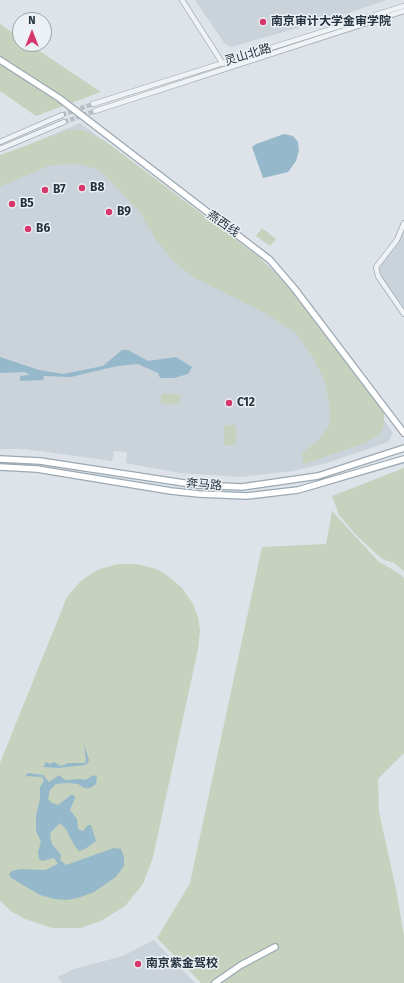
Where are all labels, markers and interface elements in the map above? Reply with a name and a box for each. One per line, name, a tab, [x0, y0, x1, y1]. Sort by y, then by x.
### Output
north arrow	[12, 12, 52, 52]
text: N	[28, 14, 36, 27]
place label: 南京审计大学金审学院	[271, 15, 391, 29]
marker: 南京审计大学金审学院	[258, 17, 268, 27]
street label: 灵山北路	[223, 41, 273, 69]
place label: B8	[90, 181, 104, 195]
place label: B7	[53, 183, 66, 197]
marker: B8	[77, 183, 87, 193]
marker: B7	[40, 185, 50, 195]
place label: B5	[20, 197, 34, 211]
marker: B5	[7, 199, 17, 209]
place label: B9	[117, 205, 131, 219]
marker: B9	[104, 207, 114, 217]
street label: 燕西线	[204, 208, 242, 240]
place label: B6	[36, 222, 50, 236]
marker: B6	[23, 224, 33, 234]
place label: C12	[237, 396, 255, 410]
marker: C12	[224, 398, 234, 408]
street label: 奔马路	[185, 476, 223, 494]
place label: 南京紫金驾校	[146, 957, 218, 971]
marker: 南京紫金驾校	[133, 959, 143, 969]

